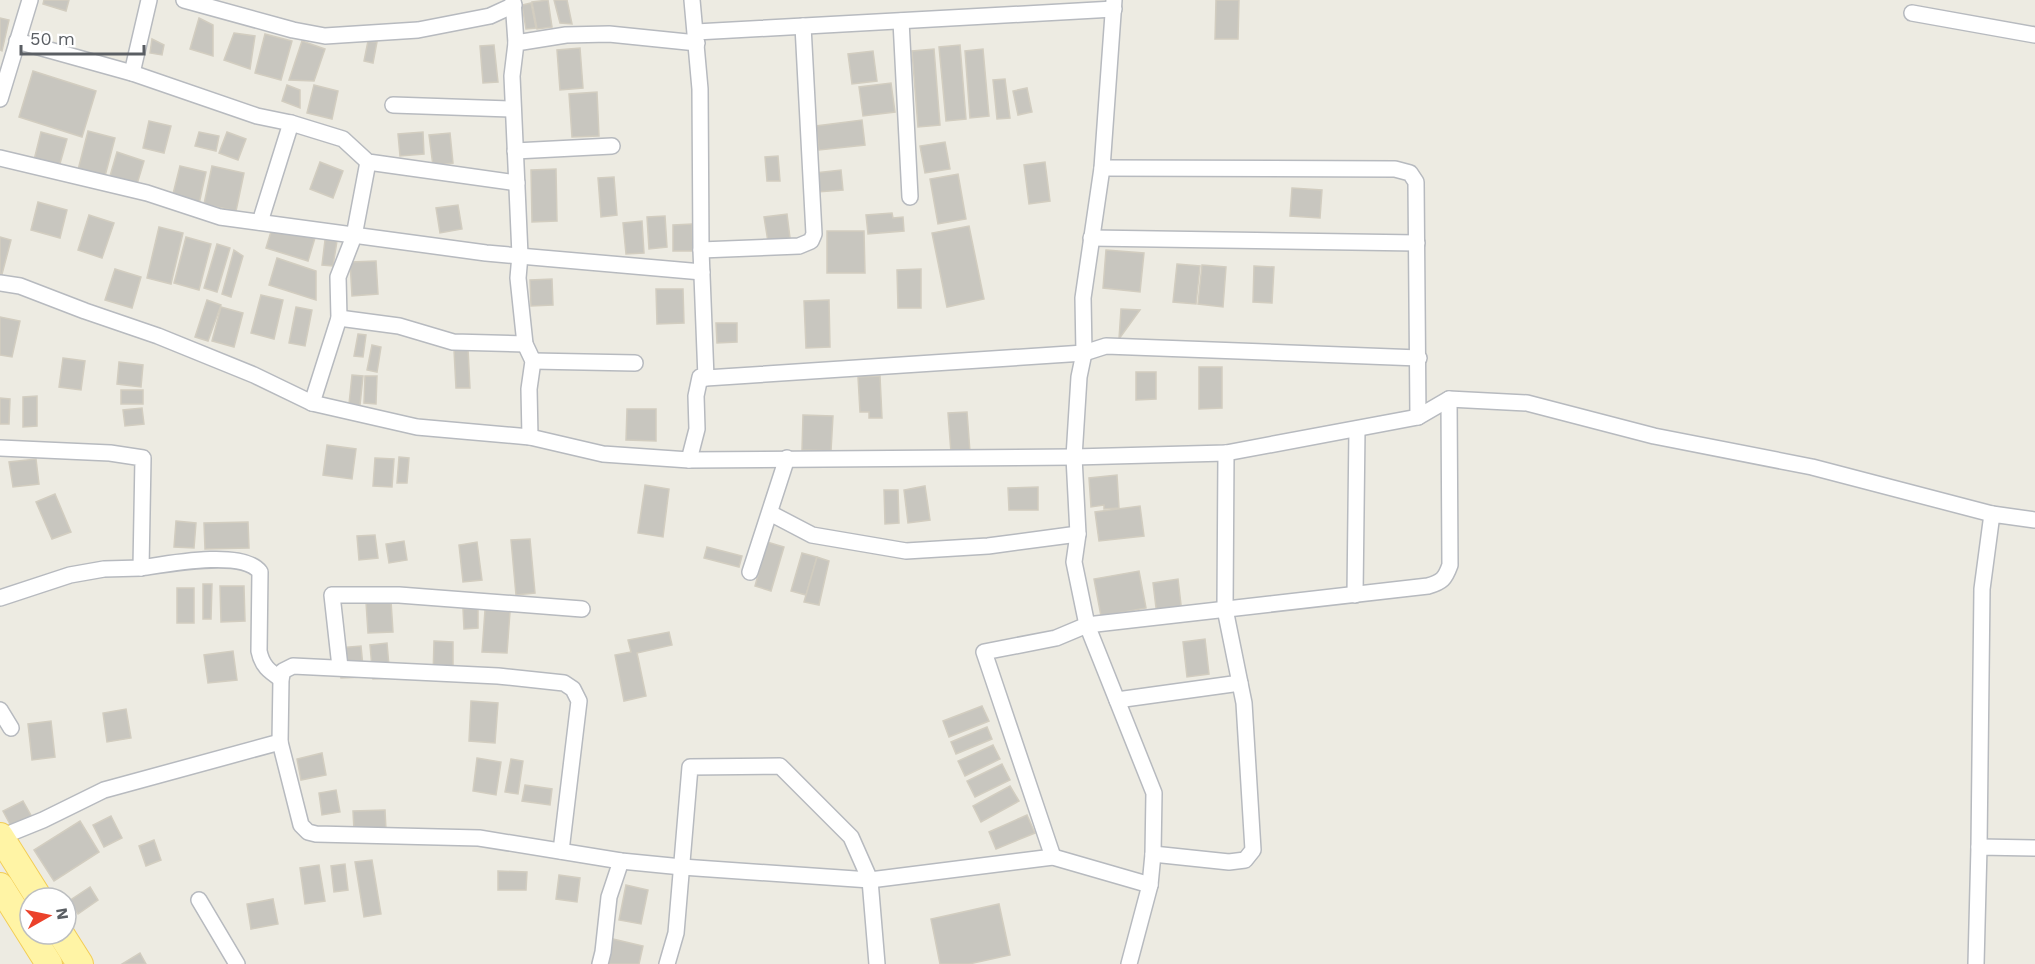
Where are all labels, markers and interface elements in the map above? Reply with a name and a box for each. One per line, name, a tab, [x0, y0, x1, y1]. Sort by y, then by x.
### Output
scale bar	[21, 18, 144, 56]
text: 50 m	[30, 28, 75, 49]
north arrow	[18, 886, 78, 946]
text: N	[52, 906, 73, 921]

